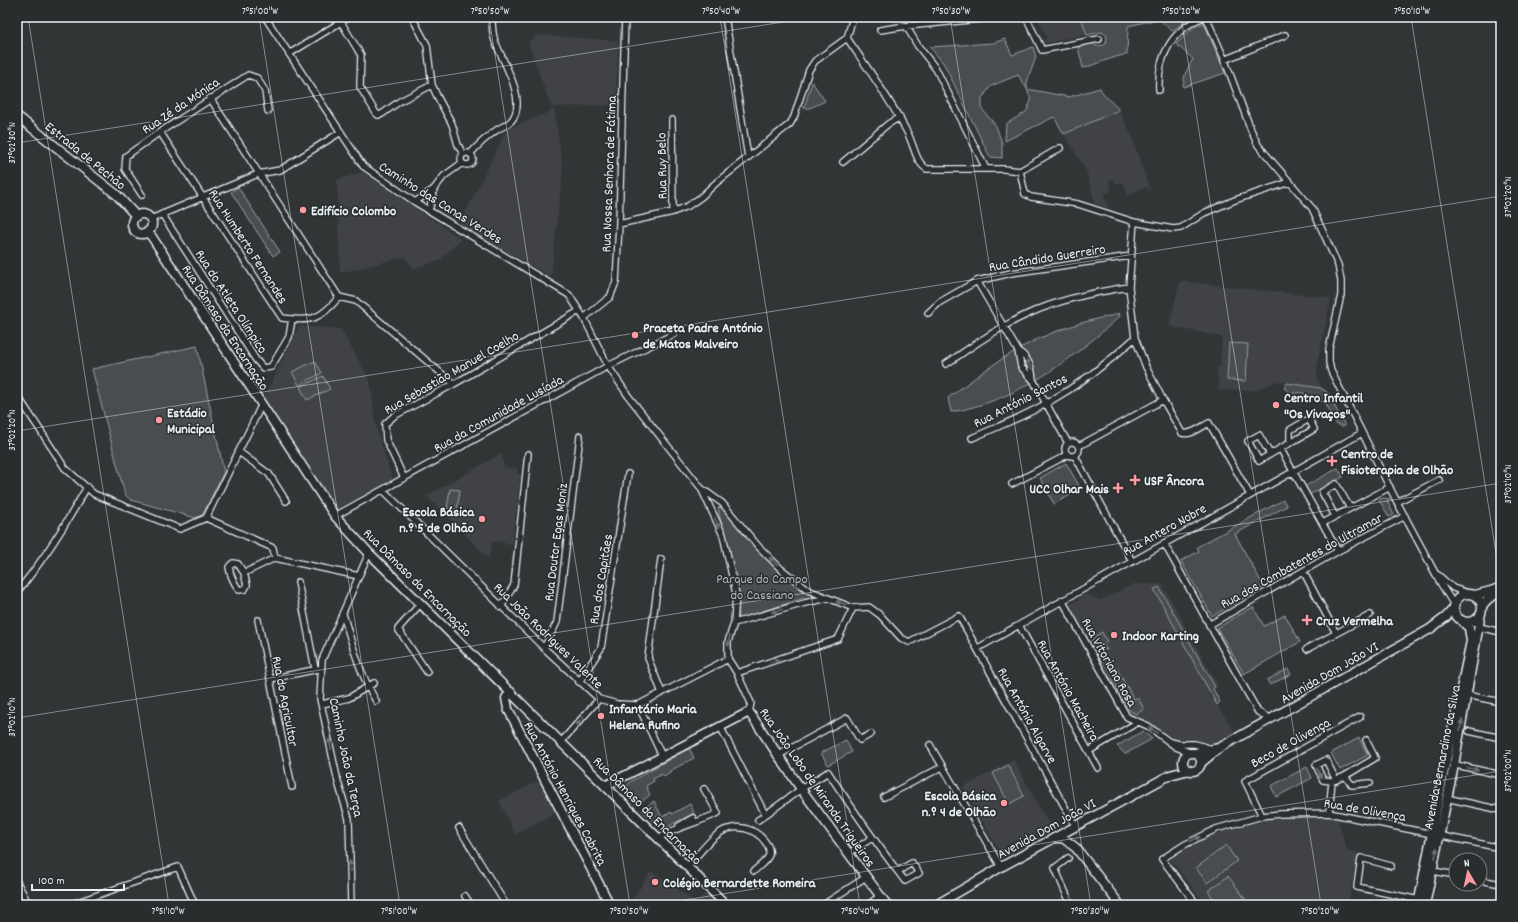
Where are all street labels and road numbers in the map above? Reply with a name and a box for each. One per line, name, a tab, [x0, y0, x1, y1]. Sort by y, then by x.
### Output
street label: Rua Zé da Mónica	[138, 73, 224, 140]
street label: Rua Nossa Senhora de Fátima	[597, 95, 623, 253]
street label: Estrada de Pechão	[40, 118, 130, 196]
street label: Rua Ruy Belo	[652, 132, 674, 199]
street label: Caminho das Canas Verdes	[374, 157, 506, 250]
street label: Rua Humberto Fernandes	[203, 186, 292, 308]
street label: Rua Cândido Guerreiro	[988, 240, 1107, 278]
street label: Rua do Atleta Olímpico	[189, 246, 271, 358]
street label: Rua Dâmaso da Encarnação	[176, 261, 273, 395]
street label: Rua Sebastião Manuel Coelho	[381, 327, 523, 421]
street label: Rua António Santos	[970, 369, 1071, 434]
street label: Rua da Comunidade Lusíada	[430, 370, 568, 459]
street label: Rua Doutor Egas Moniz	[540, 481, 574, 602]
street label: Rua Antero Nobre	[1119, 499, 1211, 562]
street label: Rua dos Combatentes do Ultramar	[1217, 508, 1387, 615]
street label: Rua Dâmaso da Encarnação	[358, 524, 476, 642]
street label: Rua dos Capitães	[585, 533, 619, 626]
street label: Rua João Rodrigues Valente	[488, 579, 607, 694]
street label: Rua Vitoriano Rosa	[1075, 615, 1141, 712]
street label: Rua António Macheira	[1031, 636, 1104, 746]
street label: Avenida Dom João VI	[1277, 637, 1383, 710]
street label: Rua do Agricultor	[265, 654, 303, 749]
street label: Rua António Algarve	[991, 664, 1061, 768]
street label: Avenida Bernardino da Silva	[1419, 683, 1467, 831]
street label: Caminho João da Terça	[323, 696, 368, 819]
street label: Rua João Lobo de Miranda Trigueiros	[753, 704, 879, 872]
street label: Beco de Olivença	[1247, 713, 1335, 774]
street label: Rua António Henriques Cabrita	[518, 718, 611, 870]
street label: Rua Dâmaso da Encarnação	[588, 752, 706, 870]
street label: Avenida Dom João VI	[994, 794, 1101, 865]
street label: Rua de Olivença	[1322, 794, 1408, 828]

